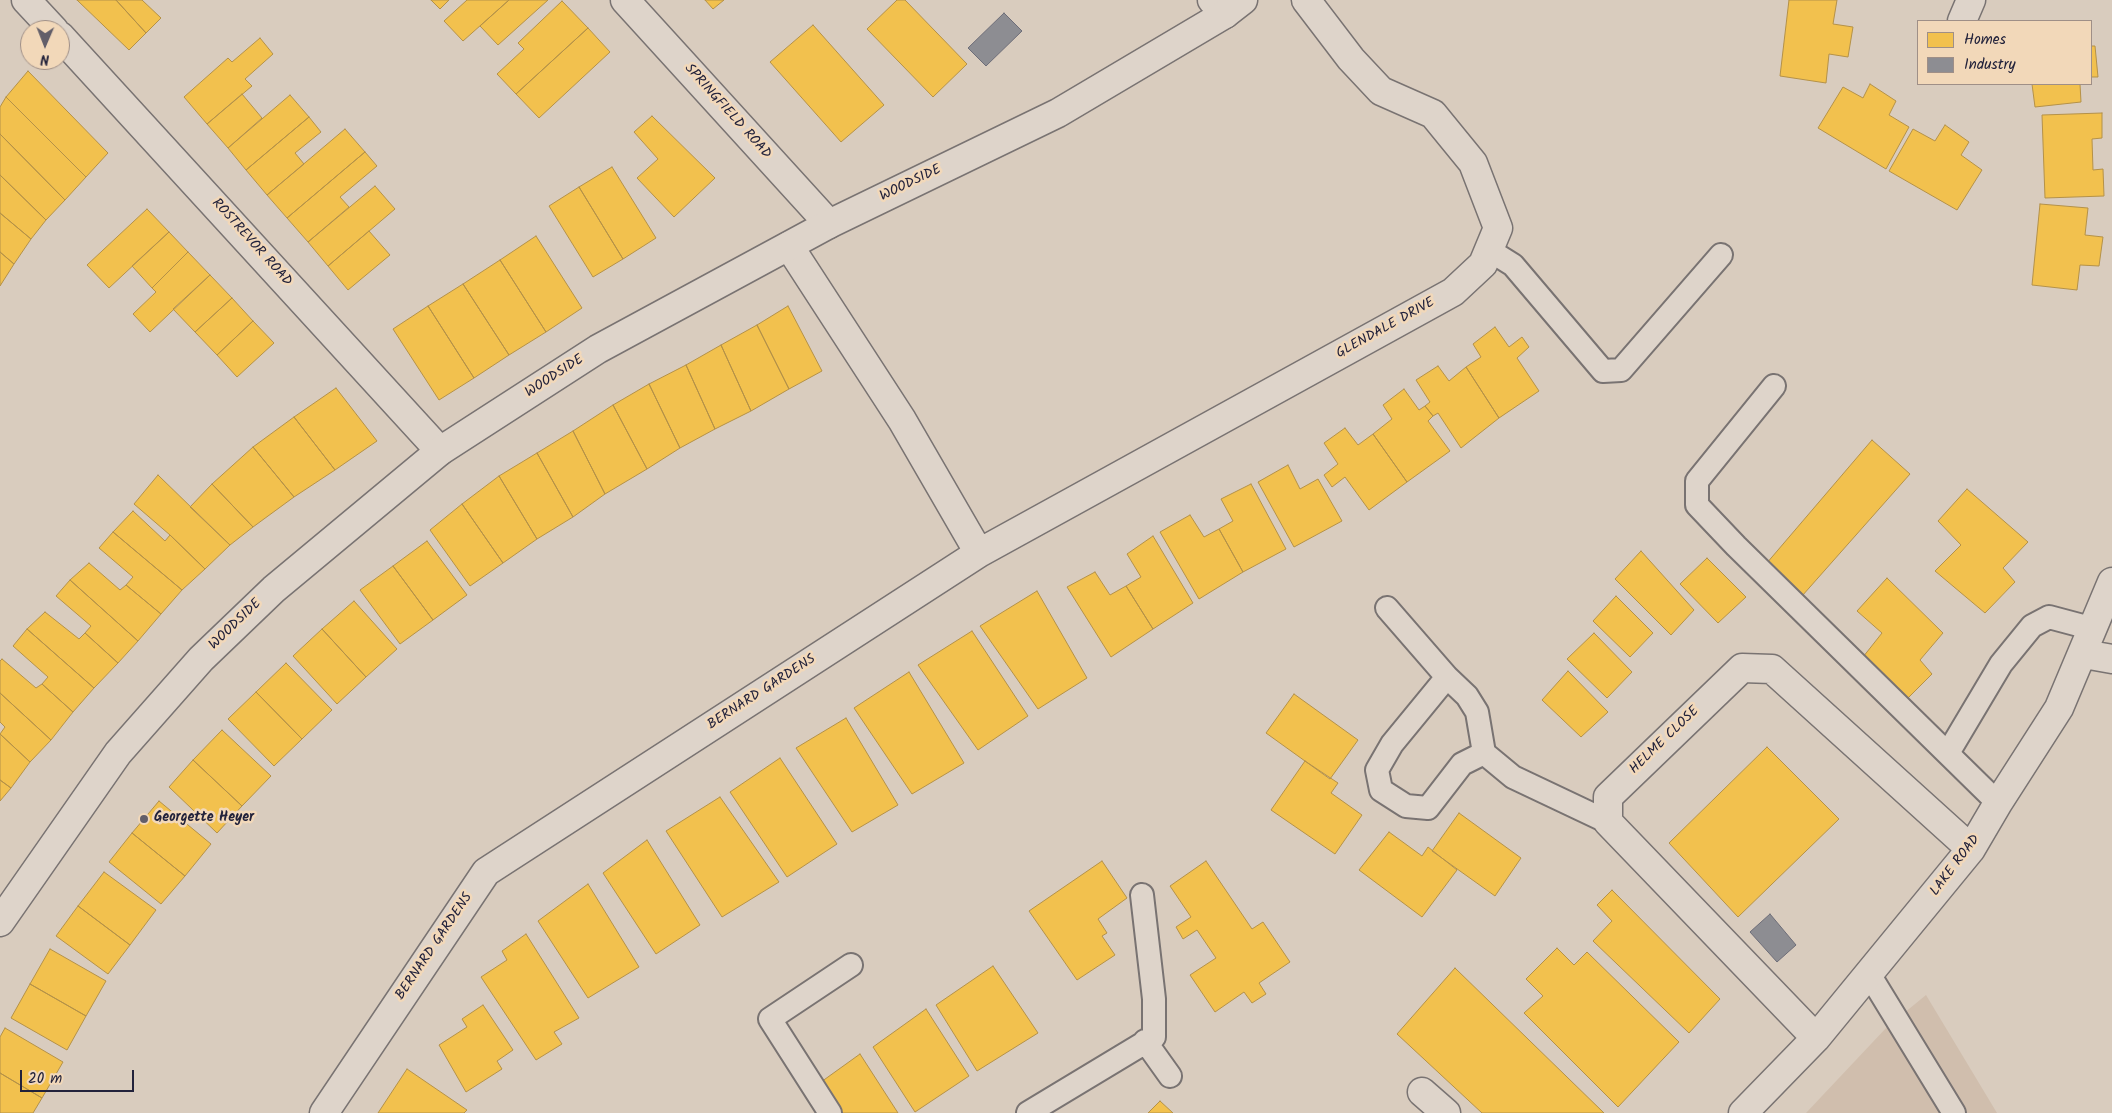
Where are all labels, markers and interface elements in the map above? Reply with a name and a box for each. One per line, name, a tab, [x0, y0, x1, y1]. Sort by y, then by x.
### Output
north arrow	[20, 20, 70, 70]
legend	[1917, 20, 2092, 85]
text: Homes	[1964, 28, 2006, 52]
text: N	[40, 48, 49, 70]
text: Industry	[1964, 53, 2016, 77]
street label: SPRINGFIELD ROAD	[680, 61, 774, 163]
street label: WOODSIDE	[878, 162, 944, 206]
street label: ROSTREVOR ROAD	[207, 196, 295, 290]
street label: GLENDALE DRIVE	[1334, 295, 1438, 363]
street label: WOODSIDE	[523, 352, 587, 402]
street label: WOODSIDE	[206, 596, 266, 654]
street label: BERNARD GARDENS	[705, 652, 819, 734]
street label: HELME CLOSE	[1627, 704, 1703, 778]
place label: Georgette Heyer	[154, 811, 254, 827]
marker: Georgette Heyer	[138, 813, 150, 825]
street label: LAKE ROAD	[1927, 832, 1985, 900]
street label: BERNARD GARDENS	[393, 890, 477, 1004]
scale bar	[22, 1060, 136, 1092]
text: 20 m	[28, 1067, 62, 1091]

